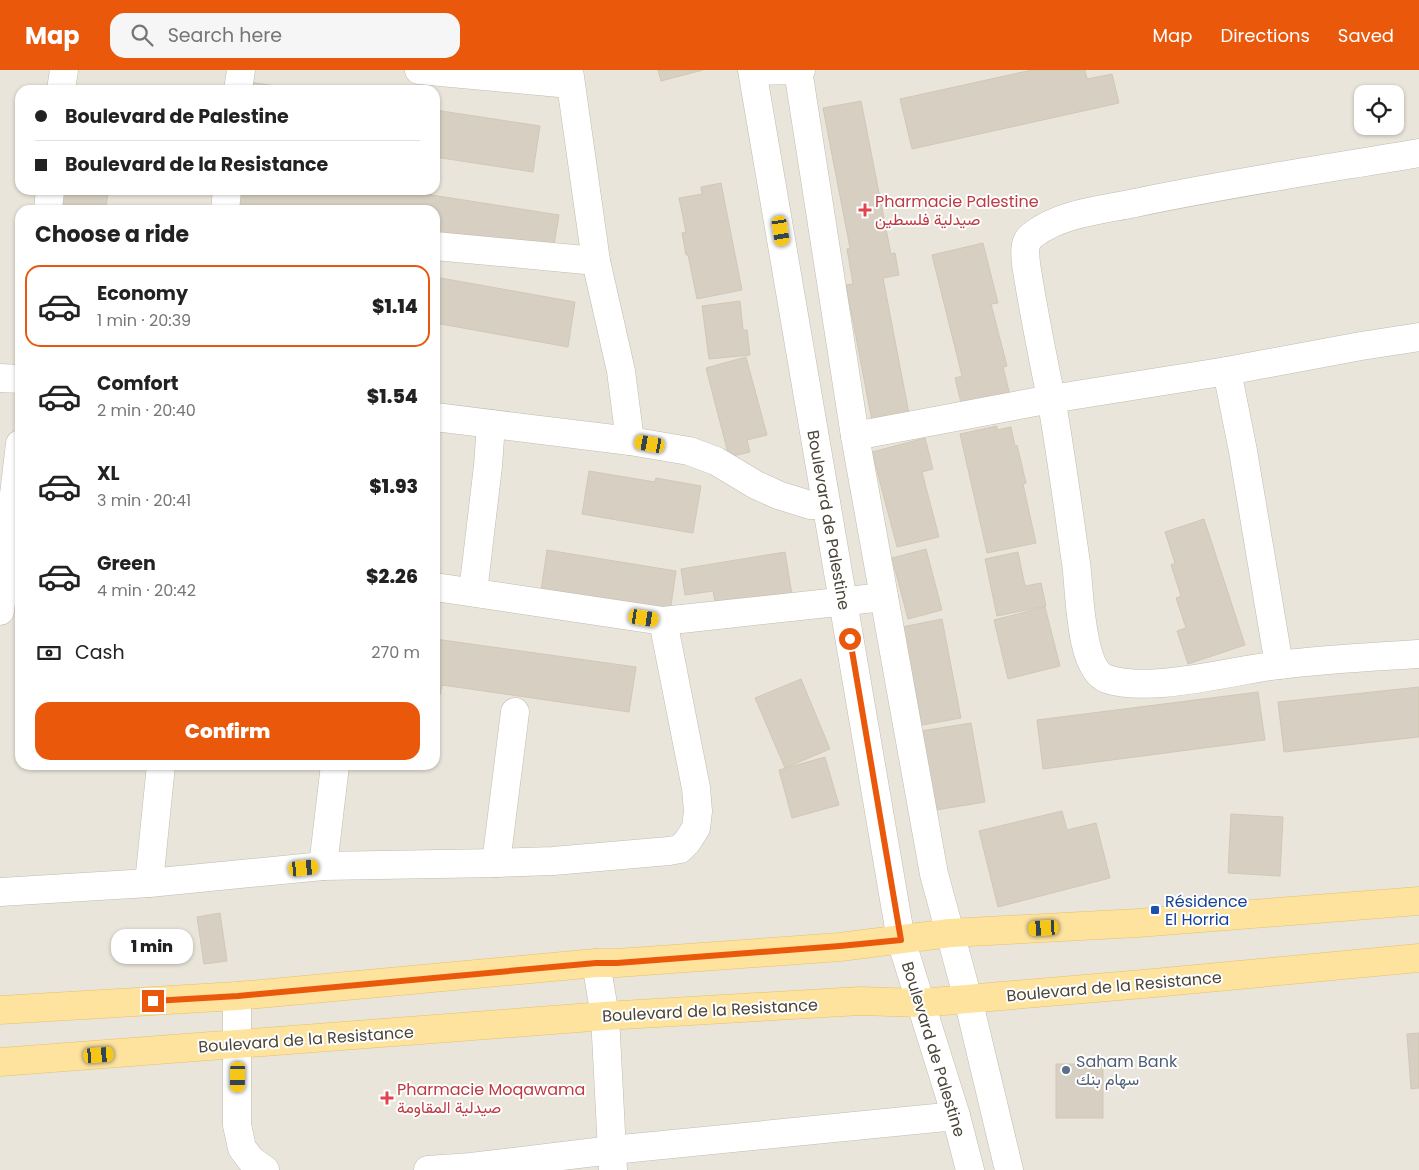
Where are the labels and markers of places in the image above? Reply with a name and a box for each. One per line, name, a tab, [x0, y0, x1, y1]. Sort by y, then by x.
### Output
place label: Pharmacie Palestine صيدلية فلسطين	[875, 190, 1039, 231]
marker: Pharmacie Palestine صيدلية فلسطين	[859, 204, 871, 216]
place label: Résidence El Horria	[1165, 890, 1248, 931]
marker: Résidence El Horria	[1149, 904, 1161, 916]
place label: Saham Bank سهام بنك	[1076, 1050, 1178, 1091]
marker: Saham Bank سهام بنك	[1060, 1064, 1072, 1076]
place label: Pharmacie Moqawama صيدلية المقاومة	[397, 1078, 585, 1119]
marker: Pharmacie Moqawama صيدلية المقاومة	[381, 1092, 393, 1104]

